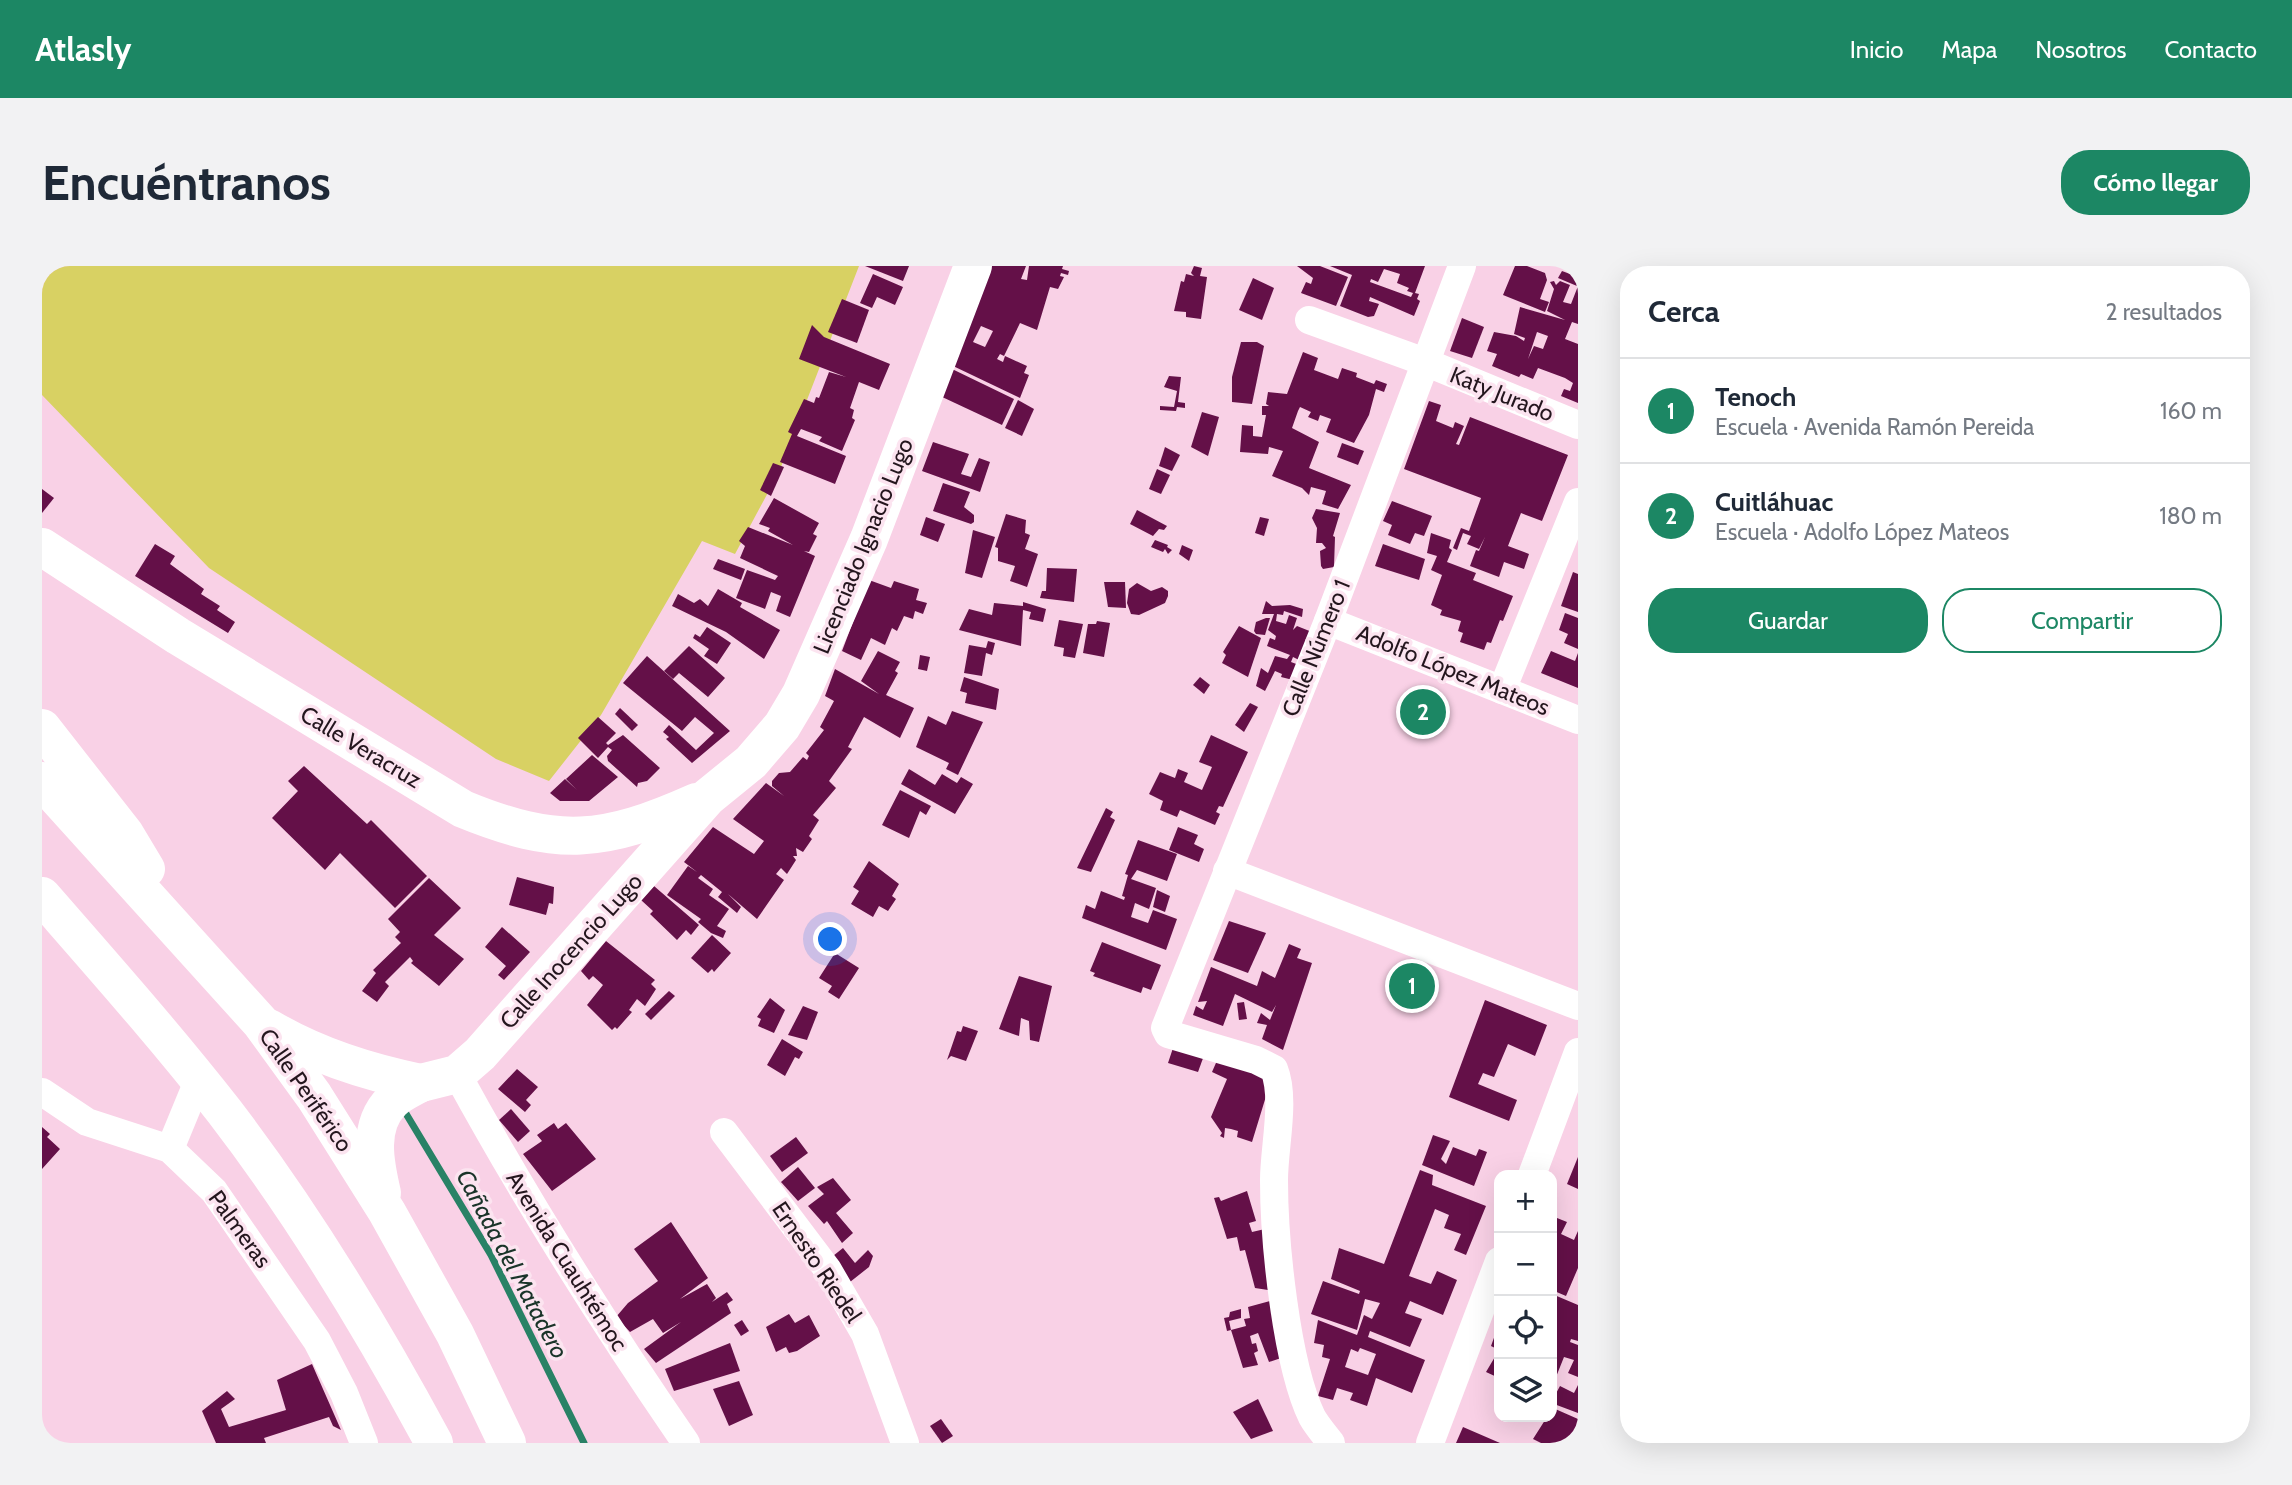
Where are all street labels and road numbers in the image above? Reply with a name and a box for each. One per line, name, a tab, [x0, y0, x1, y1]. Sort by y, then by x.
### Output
street label: Katy Jurado	[1446, 360, 1558, 428]
street label: Licenciado Ignacio Lugo	[807, 434, 919, 658]
street label: Calle Número 1	[1276, 575, 1356, 721]
street label: Adolfo López Mateos	[1353, 619, 1553, 721]
street label: Calle Veracruz	[295, 700, 427, 794]
street label: Calle Inocencio Lugo	[494, 867, 648, 1035]
street label: Calle Periférico	[253, 1023, 359, 1157]
street label: Avenida Cuauhtémoc	[500, 1166, 634, 1356]
street label: Palmeras	[203, 1185, 277, 1273]
street label: Ernesto Riedel	[766, 1196, 868, 1328]

